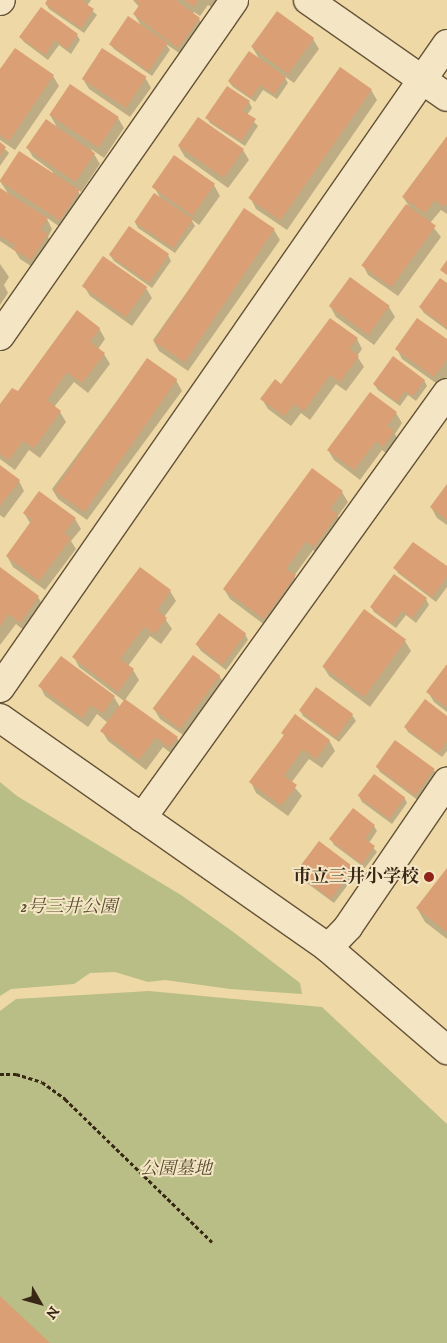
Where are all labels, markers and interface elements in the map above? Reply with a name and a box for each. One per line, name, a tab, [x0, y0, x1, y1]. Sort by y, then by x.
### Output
place label: 市立三井小学校	[293, 866, 419, 888]
marker: 市立三井小学校	[423, 871, 435, 883]
park label: 2号三井公園	[21, 896, 117, 918]
park label: 公園墓地	[140, 1158, 212, 1180]
north arrow	[15, 1278, 65, 1328]
text: N	[41, 1302, 62, 1322]

